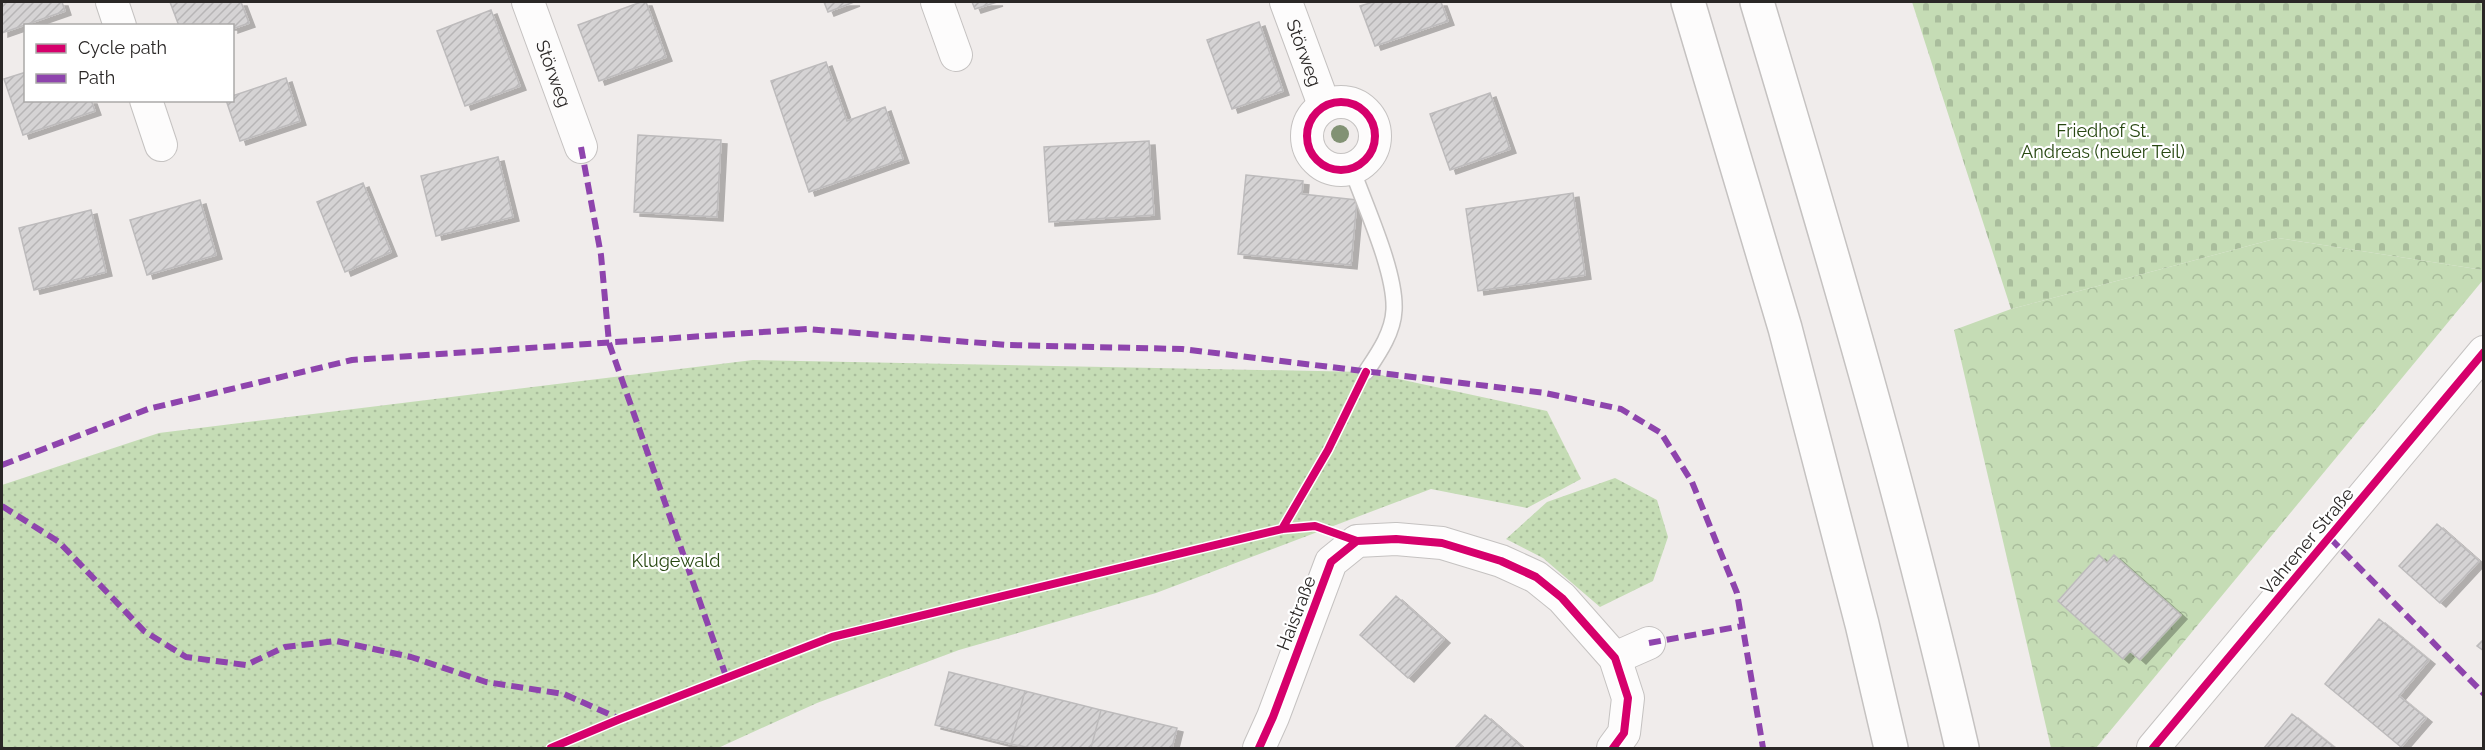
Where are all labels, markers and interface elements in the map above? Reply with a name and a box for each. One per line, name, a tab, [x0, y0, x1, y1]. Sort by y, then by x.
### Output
street label: Störweg	[1283, 16, 1327, 89]
legend	[24, 24, 234, 102]
text: Cycle path	[78, 37, 167, 58]
street label: Störweg	[532, 37, 576, 110]
text: Path	[78, 67, 115, 88]
park label: Friedhof St. Andreas (neuer Teil)	[2021, 120, 2185, 162]
street label: Vahrener Straße	[2256, 483, 2358, 599]
park label: Klugewald	[632, 550, 720, 571]
street label: Haistraße	[1272, 572, 1320, 653]

